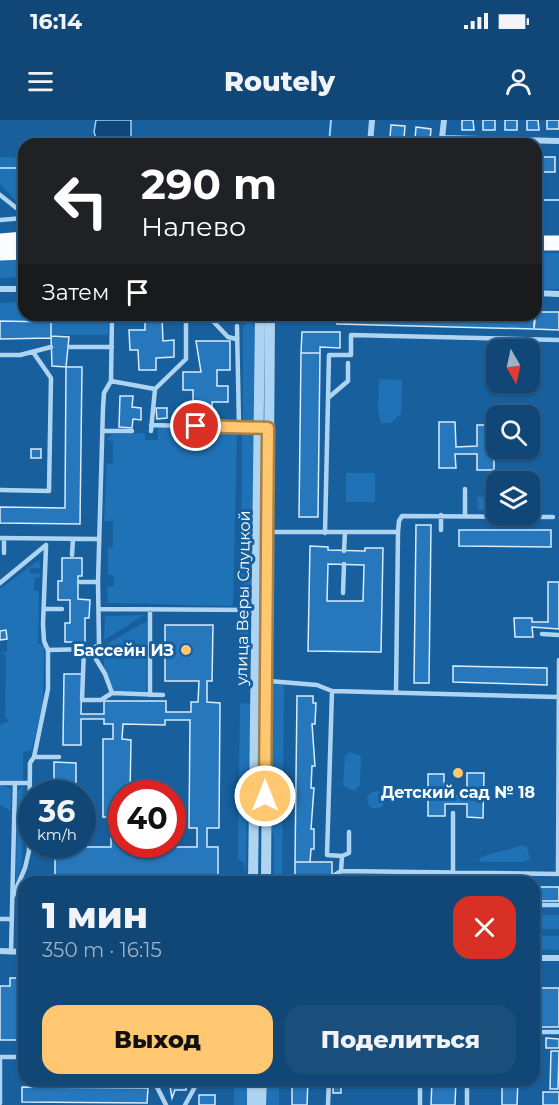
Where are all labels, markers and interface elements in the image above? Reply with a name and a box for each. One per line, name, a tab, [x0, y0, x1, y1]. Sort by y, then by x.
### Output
text: 16:14	[30, 8, 82, 35]
icon: menu	[24, 65, 57, 98]
text: Routely	[224, 65, 335, 98]
icon: person	[502, 65, 535, 98]
text: 290 m	[141, 158, 277, 210]
icon: left	[42, 162, 120, 240]
text: Налево	[141, 210, 246, 243]
icon: arrive	[121, 276, 154, 309]
text: Затем	[42, 279, 109, 306]
north arrow	[486, 339, 540, 393]
map controls	[486, 339, 540, 525]
pin	[170, 400, 221, 451]
button: search	[486, 405, 540, 459]
icon: arrive	[179, 409, 212, 442]
button: layers	[486, 471, 540, 525]
street label: улица Веры Слуцкой	[232, 510, 254, 687]
place label: Бассейн ИЗ	[73, 641, 174, 660]
marker: Бассейн ИЗ	[179, 643, 193, 657]
position arrow	[233, 764, 297, 828]
marker: Детский сад № 18	[451, 766, 465, 780]
speed limit sign: 40	[108, 780, 186, 858]
place label: Детский сад № 18	[381, 783, 535, 802]
text: 36	[39, 793, 75, 830]
text: km/h	[37, 825, 77, 844]
text: 1 мин	[42, 893, 148, 937]
button: close	[453, 896, 516, 959]
text: 350 m · 16:15	[42, 938, 162, 962]
button: Выход	[42, 1005, 273, 1074]
button: Поделиться	[285, 1005, 516, 1074]

